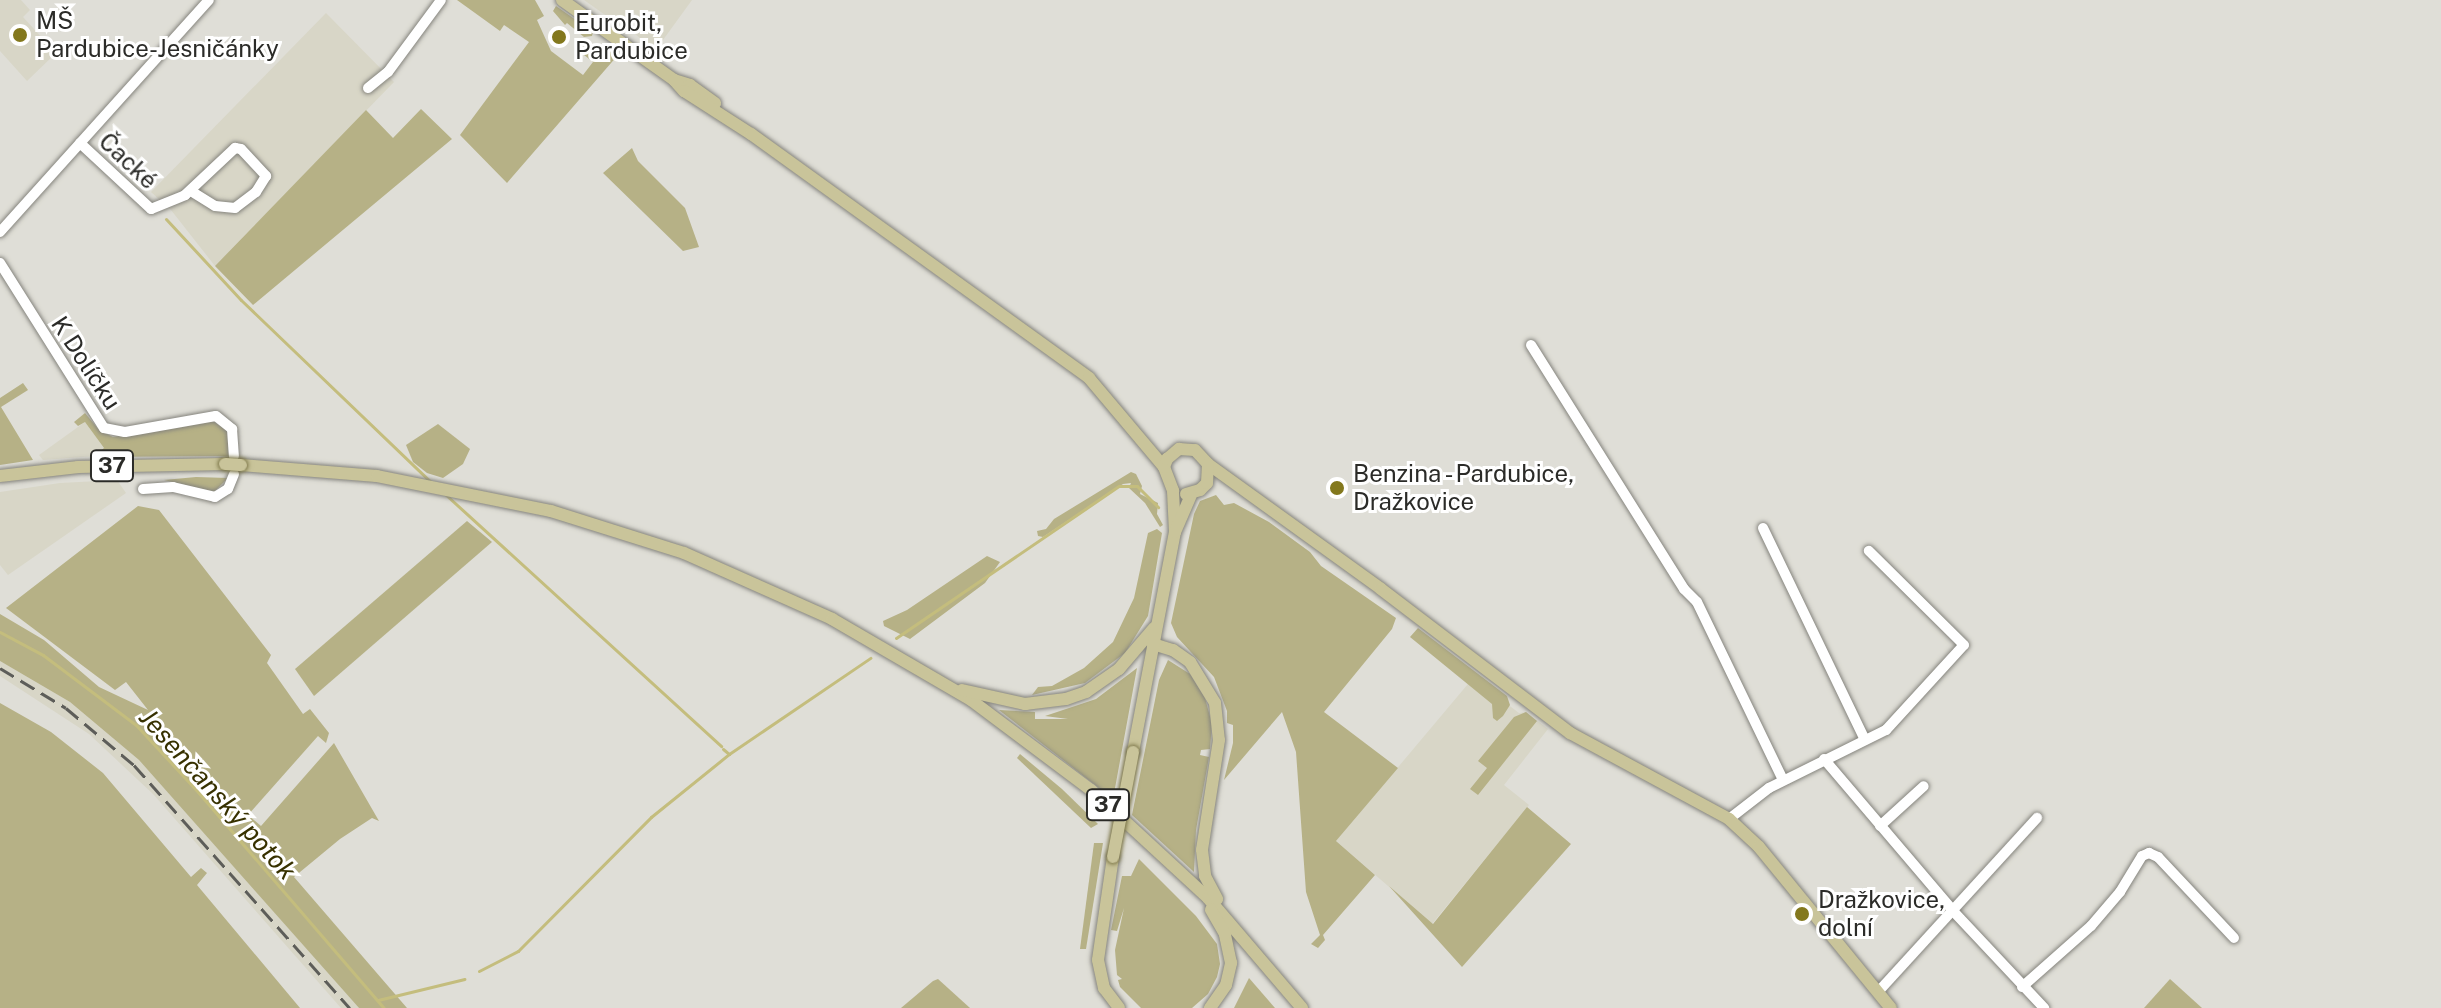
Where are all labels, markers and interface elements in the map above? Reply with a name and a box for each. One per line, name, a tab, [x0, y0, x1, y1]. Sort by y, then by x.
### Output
place label: MŠ Pardubice-Jesničánky	[36, 7, 279, 63]
place label: Eurobit, Pardubice	[575, 9, 688, 65]
marker: MŠ Pardubice-Jesničánky	[11, 26, 29, 44]
marker: Eurobit, Pardubice	[550, 28, 568, 46]
street label: Čacké	[93, 127, 163, 195]
street label: K Dolíčku	[45, 311, 127, 415]
road number: 37	[88, 448, 136, 484]
place label: Benzina - Pardubice, Dražkovice	[1353, 460, 1581, 516]
marker: Benzina - Pardubice, Dražkovice	[1328, 479, 1346, 497]
water label: Jesenčanský potok	[133, 702, 303, 886]
road number: 37	[1084, 787, 1132, 823]
place label: Dražkovice, dolní	[1818, 886, 1945, 942]
marker: Dražkovice, dolní	[1793, 905, 1811, 923]

